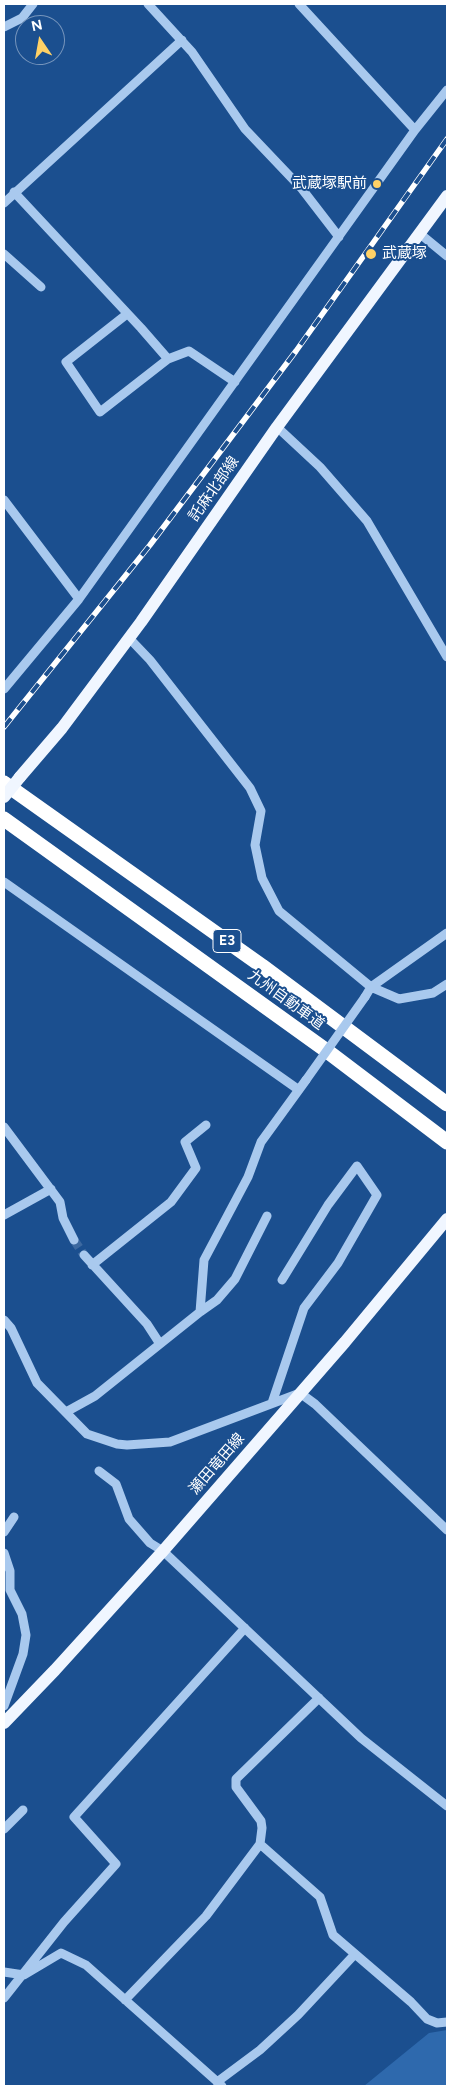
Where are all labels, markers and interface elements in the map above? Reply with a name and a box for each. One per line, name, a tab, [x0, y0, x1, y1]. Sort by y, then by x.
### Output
north arrow	[15, 15, 65, 65]
text: N	[30, 16, 44, 35]
place label: 武蔵塚駅前	[292, 175, 367, 193]
marker: 武蔵塚駅前	[371, 178, 383, 190]
place label: 武蔵塚	[382, 245, 427, 263]
marker: 武蔵塚	[364, 247, 378, 261]
street label: 託麻北部線	[185, 453, 243, 525]
road number: E3	[213, 929, 241, 952]
street label: 九州自動車道	[244, 966, 328, 1034]
street label: 瀬田竜田線	[186, 1430, 248, 1498]

